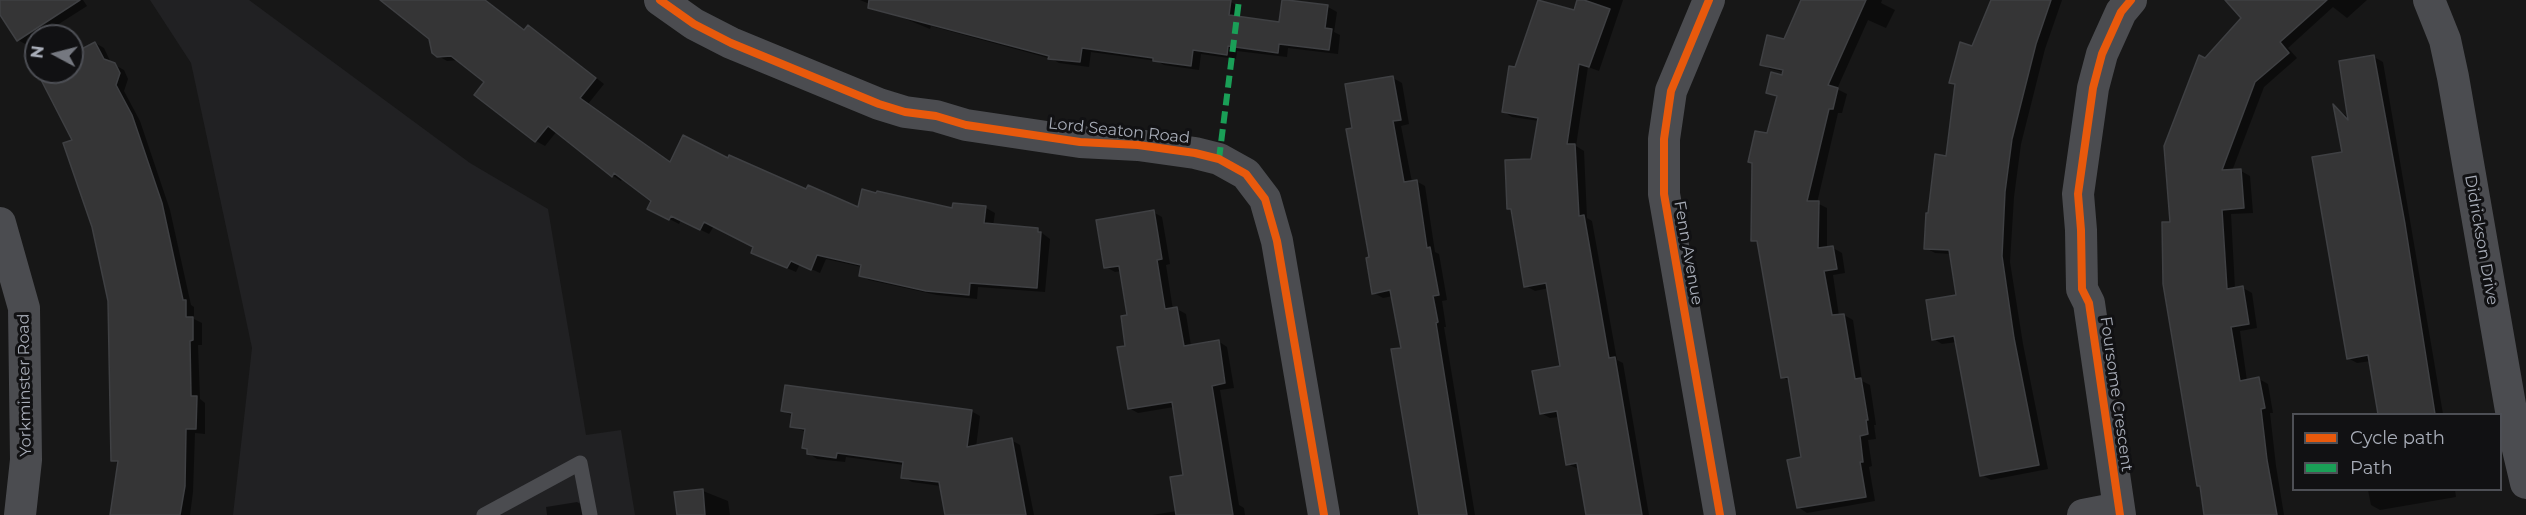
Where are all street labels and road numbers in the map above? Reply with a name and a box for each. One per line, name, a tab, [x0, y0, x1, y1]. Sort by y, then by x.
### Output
street label: Lord Seaton Road	[1047, 114, 1191, 148]
street label: Didrickson Drive	[2460, 173, 2502, 307]
street label: Fenn Avenue	[1669, 199, 1707, 307]
street label: Yorkminster Road	[14, 313, 36, 457]
street label: Foursome Crescent	[2096, 315, 2136, 473]

